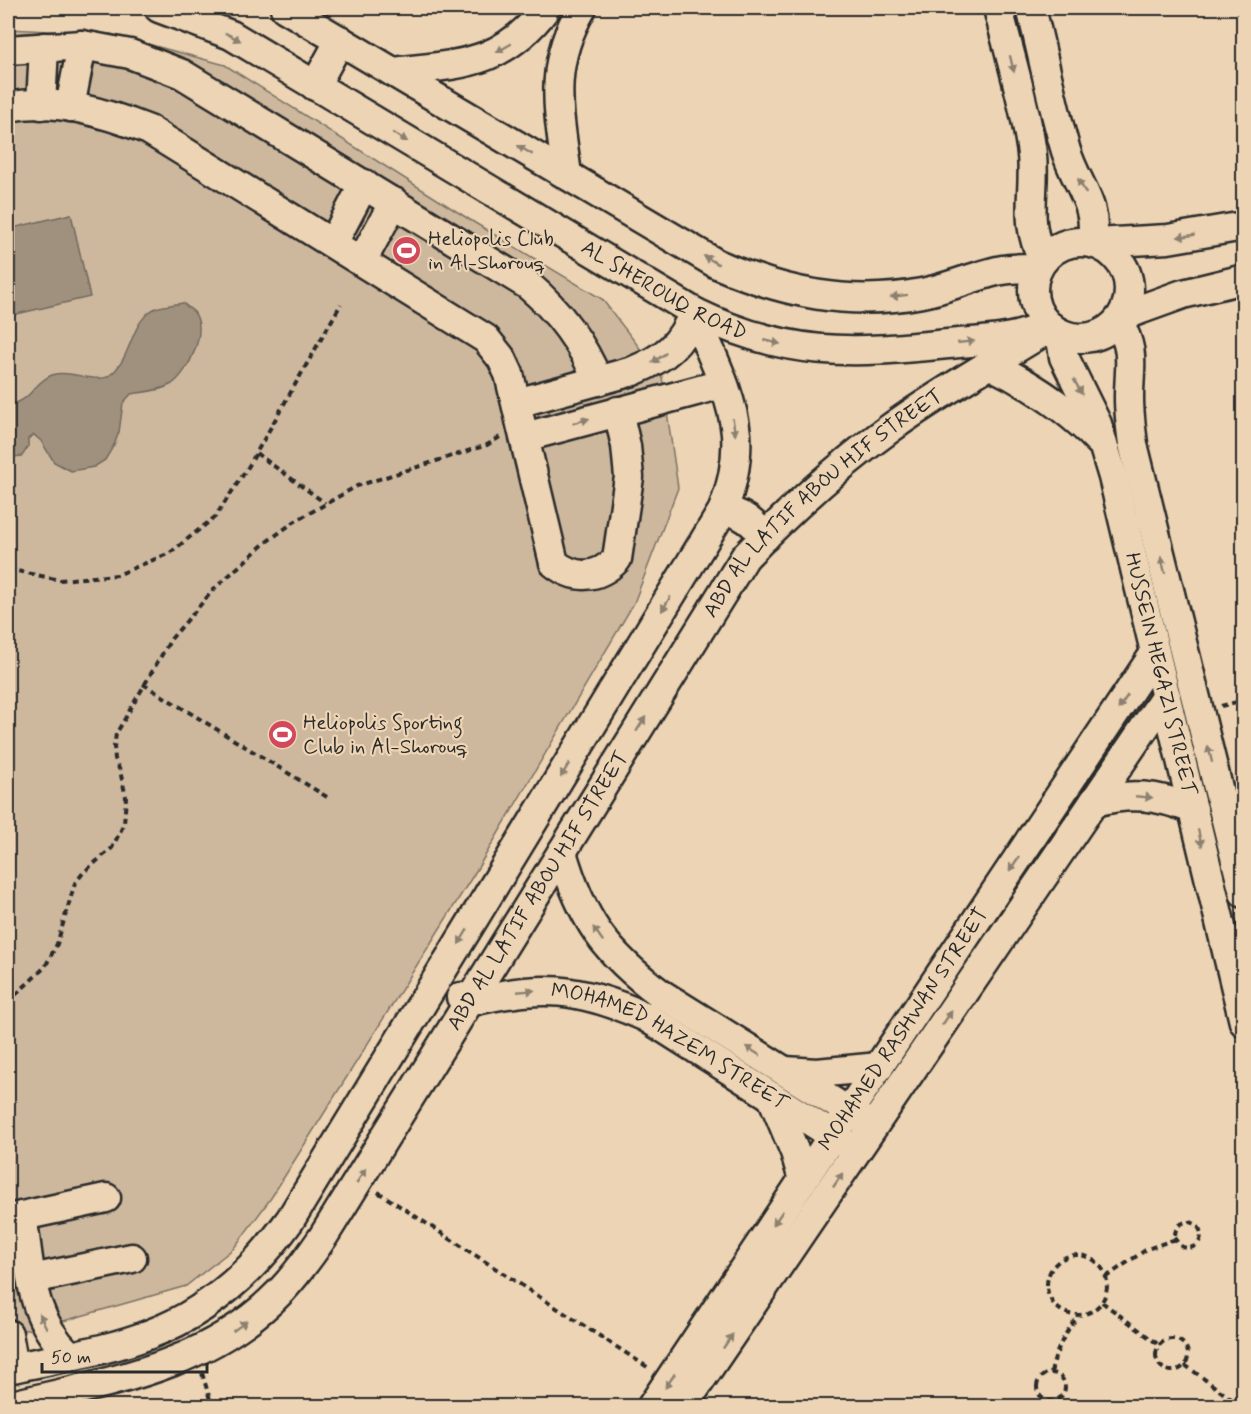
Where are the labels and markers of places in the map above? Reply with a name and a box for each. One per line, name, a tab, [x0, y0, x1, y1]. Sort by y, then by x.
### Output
place label: Heliopolis Club in Al-Shorouq	[428, 225, 554, 277]
sports icon: Heliopolis Club in Al-Shorouq	[391, 235, 423, 267]
place label: Heliopolis Sporting Club in Al-Shorouq	[303, 709, 467, 761]
sports icon: Heliopolis Sporting Club in Al-Shorouq	[266, 719, 298, 751]

